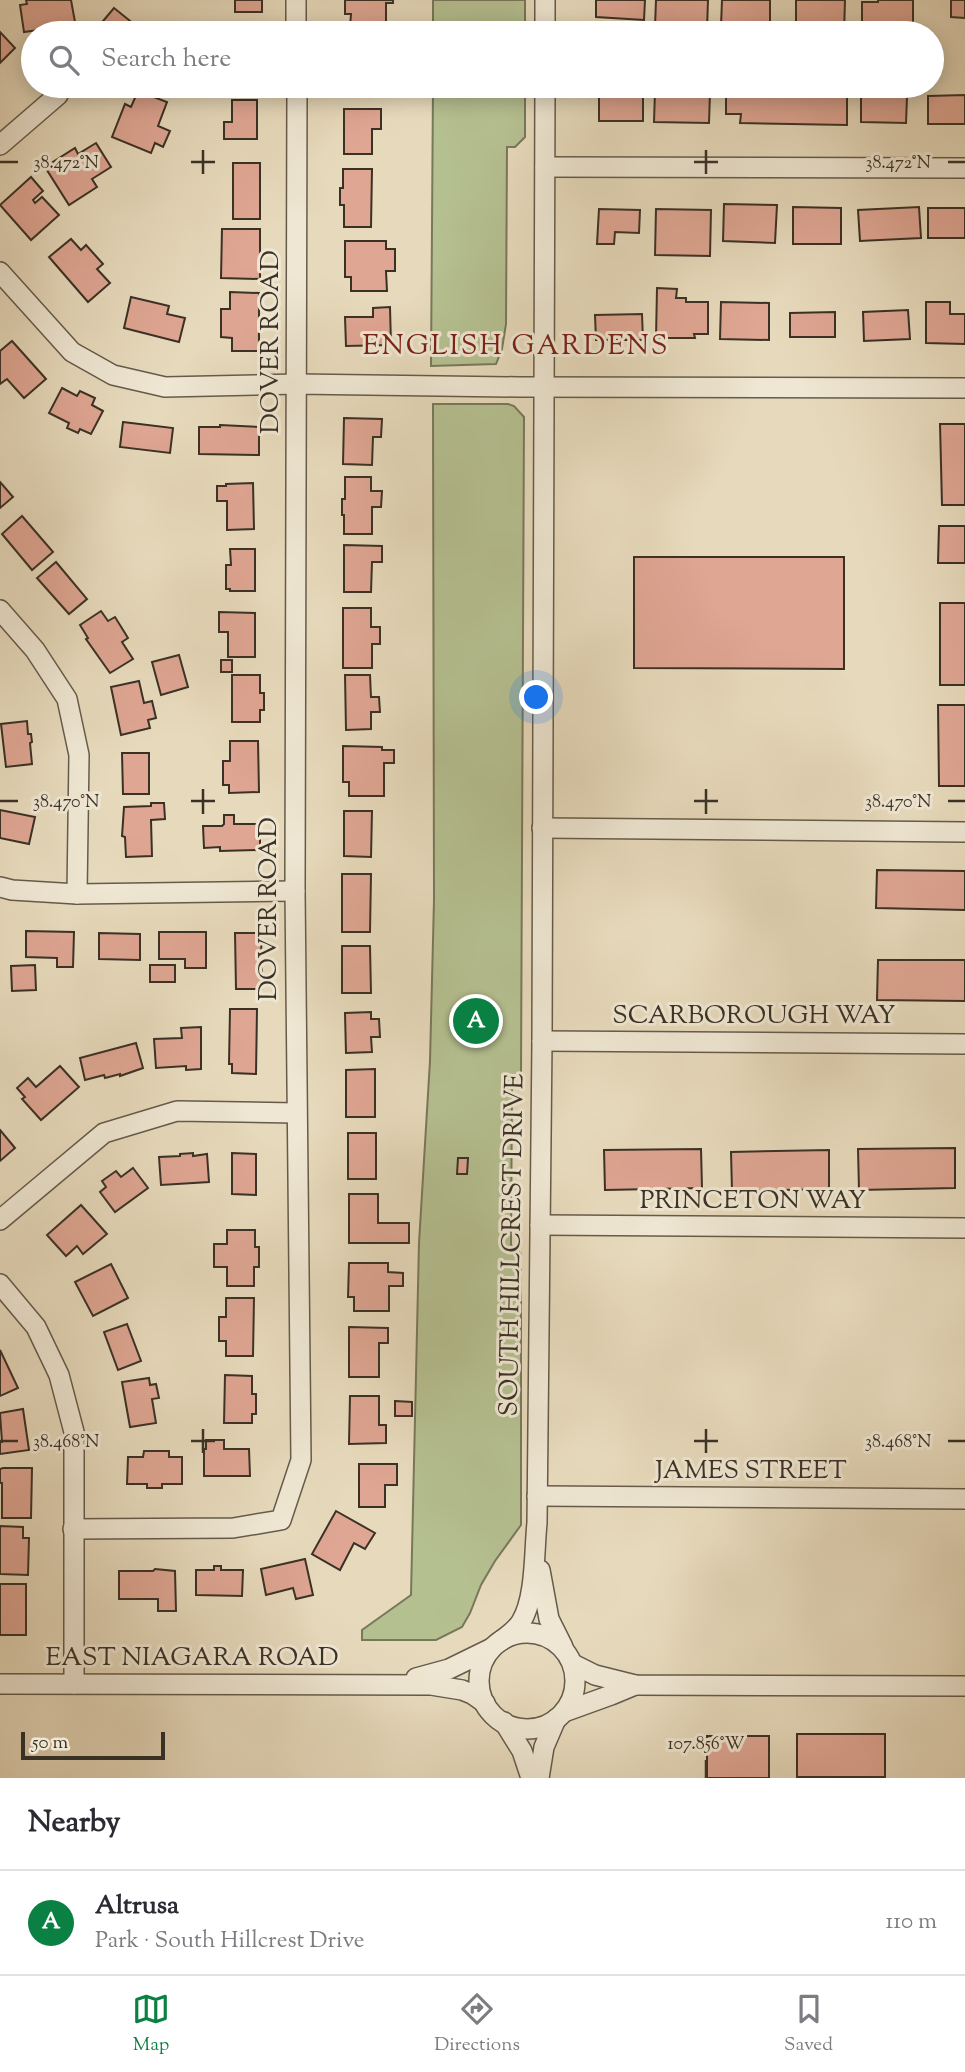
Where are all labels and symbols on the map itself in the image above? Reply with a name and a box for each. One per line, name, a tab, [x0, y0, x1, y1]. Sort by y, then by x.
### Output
text: 38.472°N	[33, 151, 99, 177]
text: 38.472°N	[865, 151, 931, 177]
street label: DOVER ROAD	[253, 250, 290, 434]
district label: ENGLISH GARDENS	[363, 327, 669, 367]
your location	[519, 680, 553, 714]
text: 38.470°N	[33, 790, 99, 816]
text: 38.470°N	[865, 790, 931, 816]
street label: DOVER ROAD	[251, 817, 288, 1001]
pin: A	[453, 995, 499, 1047]
street label: SCARBOROUGH WAY	[612, 998, 896, 1035]
street label: SOUTH HILLCREST DRIVE	[492, 1073, 534, 1417]
street label: PRINCETON WAY	[640, 1183, 866, 1220]
text: 38.468°N	[33, 1430, 99, 1456]
text: 38.468°N	[865, 1430, 931, 1456]
street label: JAMES STREET	[653, 1453, 847, 1490]
street label: EAST NIAGARA ROAD	[45, 1640, 339, 1677]
scale bar	[21, 1729, 164, 1761]
text: 107.856°W	[668, 1732, 744, 1758]

